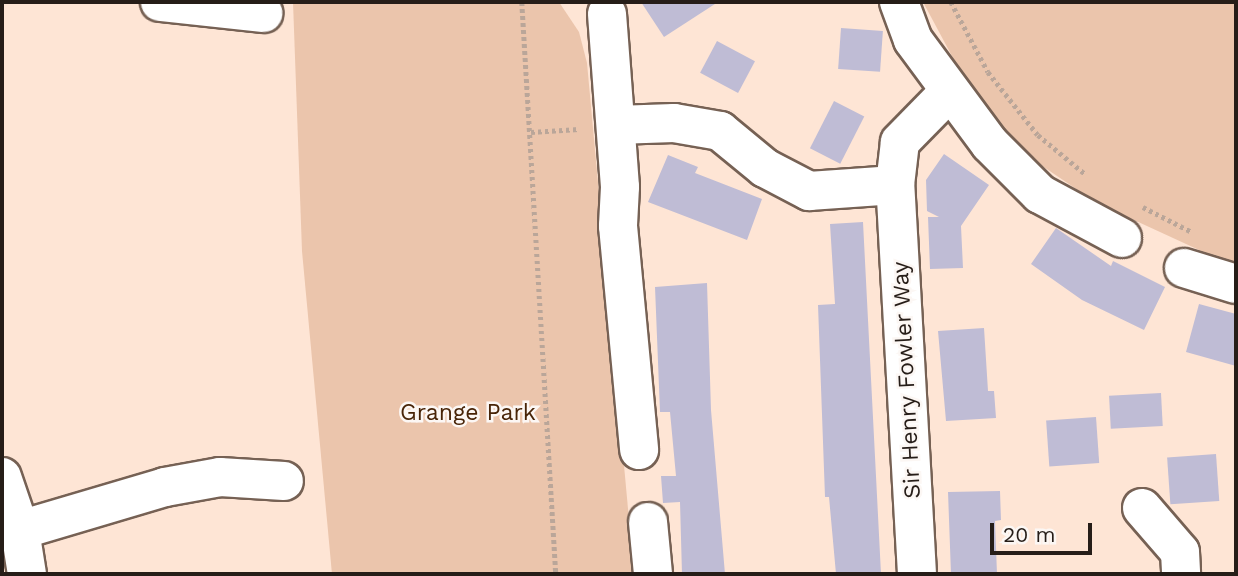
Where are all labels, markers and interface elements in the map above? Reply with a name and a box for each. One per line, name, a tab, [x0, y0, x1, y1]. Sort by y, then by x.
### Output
street label: Sir Henry Fowler Way	[887, 260, 927, 500]
park label: Grange Park	[400, 399, 536, 427]
scale bar	[993, 510, 1094, 554]
text: 20 m	[1003, 522, 1055, 547]

